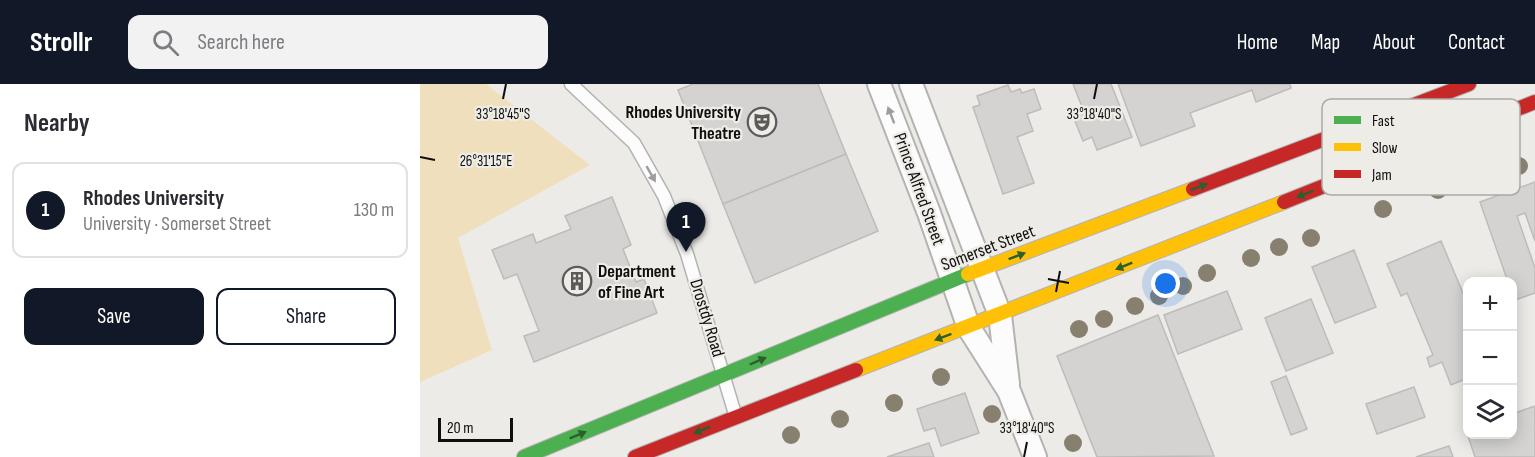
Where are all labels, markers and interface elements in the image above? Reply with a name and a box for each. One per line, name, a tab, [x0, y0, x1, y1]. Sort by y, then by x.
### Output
search box	[128, 15, 548, 69]
text: Strollr	[30, 26, 92, 59]
icon: search	[149, 26, 182, 59]
text: Search here	[197, 29, 285, 56]
text: Home	[1237, 30, 1278, 55]
text: Map	[1311, 30, 1340, 55]
text: About	[1373, 30, 1415, 55]
text: Contact	[1448, 30, 1505, 55]
legend	[1322, 99, 1520, 195]
place label: Rhodes University Theatre	[625, 102, 742, 144]
text: 33°18'45"S	[476, 105, 530, 124]
one-way arrow	[886, 105, 896, 123]
text: 33°18'40"S	[1067, 105, 1121, 124]
theatre icon: Rhodes University Theatre	[746, 106, 778, 138]
text: Nearby	[24, 108, 90, 139]
text: Fast	[1372, 112, 1395, 131]
street label: Prince Alfred Street	[889, 130, 949, 249]
text: Slow	[1372, 139, 1397, 158]
text: 26°31'15"E	[460, 152, 512, 171]
one-way arrow	[646, 166, 657, 182]
text: Jam	[1371, 166, 1392, 185]
one-way arrow	[1190, 181, 1208, 191]
text: Rhodes University	[83, 185, 224, 212]
one-way arrow	[1296, 189, 1314, 199]
text: 1	[42, 198, 49, 222]
text: 130 m	[354, 198, 394, 222]
pin: 1	[666, 202, 706, 252]
text: University · Somerset Street	[83, 212, 271, 236]
street label: Somerset Street	[938, 220, 1038, 276]
one-way arrow	[1008, 250, 1026, 260]
place label: Department of Fine Art	[598, 261, 676, 303]
one-way arrow	[1115, 262, 1133, 271]
building icon: Department of Fine Art	[561, 265, 593, 297]
your location	[1151, 269, 1180, 298]
street label: Drostdy Road	[685, 277, 729, 359]
map controls	[1463, 277, 1517, 439]
button: +	[1463, 277, 1517, 331]
button: Save	[24, 288, 204, 345]
button: Share	[216, 288, 396, 345]
button: −	[1463, 331, 1517, 385]
one-way arrow	[933, 333, 951, 343]
one-way arrow	[750, 356, 768, 366]
button: layers	[1463, 385, 1517, 439]
scale bar	[438, 415, 513, 442]
text: 20 m	[447, 419, 474, 438]
text: 33°18'40"S	[1000, 419, 1054, 438]
one-way arrow	[693, 426, 711, 435]
one-way arrow	[569, 430, 587, 440]

